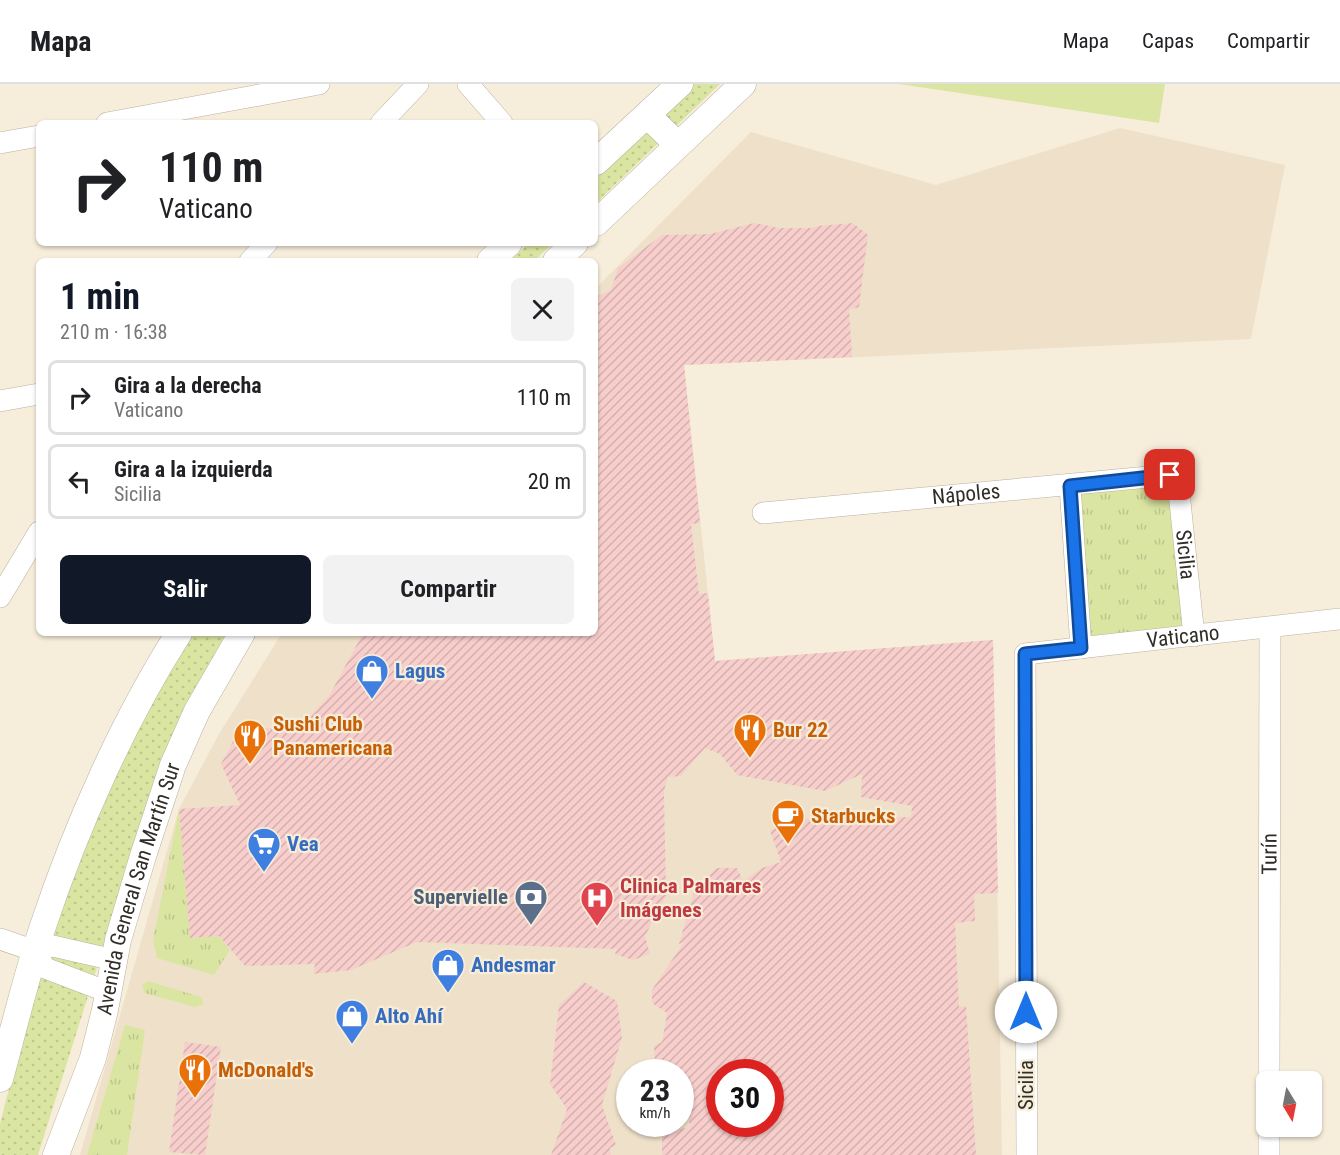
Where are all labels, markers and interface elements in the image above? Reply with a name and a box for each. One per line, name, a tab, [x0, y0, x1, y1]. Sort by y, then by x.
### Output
text: Mapa	[30, 25, 91, 58]
text: Mapa	[1063, 29, 1109, 53]
text: Capas	[1142, 29, 1194, 53]
text: Compartir	[1227, 29, 1310, 53]
text: 110 m	[159, 143, 264, 192]
icon: right	[60, 144, 138, 222]
text: Vaticano	[159, 193, 253, 225]
text: 1 min	[60, 276, 140, 318]
button: close	[511, 278, 574, 341]
text: 210 m · 16:38	[60, 320, 167, 344]
text: Gira a la derecha	[114, 373, 262, 398]
icon: right	[63, 381, 96, 414]
text: 110 m	[517, 385, 571, 410]
text: Vaticano	[114, 398, 183, 422]
pin	[1144, 449, 1195, 500]
text: Gira a la izquierda	[114, 457, 273, 482]
icon: arrive	[1153, 458, 1186, 491]
icon: left	[63, 465, 96, 498]
text: 20 m	[528, 469, 571, 494]
street label: Nápoles	[931, 479, 1001, 509]
text: Sicilia	[114, 482, 162, 506]
street label: Sicilia	[1171, 528, 1200, 581]
button: Salir	[60, 555, 311, 624]
button: Compartir	[323, 555, 574, 624]
street label: Vaticano	[1145, 620, 1221, 652]
shop icon: Lagus	[354, 653, 390, 700]
place label: Lagus	[395, 659, 445, 683]
place label: Sushi Club Panamericana	[273, 712, 393, 760]
restaurant icon: Bur 22	[732, 712, 768, 759]
restaurant icon: Sushi Club Panamericana	[232, 718, 268, 765]
place label: Bur 22	[773, 718, 828, 742]
street label: Avenida General San Martín Sur	[92, 760, 185, 1017]
cafe icon: Starbucks	[770, 798, 806, 845]
place label: Starbucks	[811, 804, 896, 828]
supermarket icon: Vea	[246, 826, 282, 873]
place label: Vea	[287, 832, 319, 856]
street label: Turín	[1257, 833, 1282, 875]
place label: Clinica Palmares Imágenes	[620, 874, 761, 922]
bank icon: Supervielle	[513, 879, 549, 926]
hospital icon: Clinica Palmares Imágenes	[579, 880, 615, 927]
place label: Supervielle	[413, 885, 508, 909]
shop icon: Andesmar	[430, 947, 466, 994]
place label: Andesmar	[471, 953, 556, 977]
position arrow	[994, 980, 1058, 1044]
shop icon: Alto Ahí	[334, 998, 370, 1045]
place label: Alto Ahí	[375, 1004, 444, 1028]
restaurant icon: McDonald's	[177, 1052, 213, 1099]
place label: McDonald's	[218, 1058, 314, 1082]
speed limit sign: 30	[706, 1059, 784, 1137]
street label: Sicilia	[1014, 1060, 1038, 1110]
north arrow	[1256, 1071, 1322, 1137]
map controls	[1256, 1071, 1322, 1137]
text: 23	[640, 1073, 670, 1108]
text: km/h	[640, 1104, 670, 1122]

